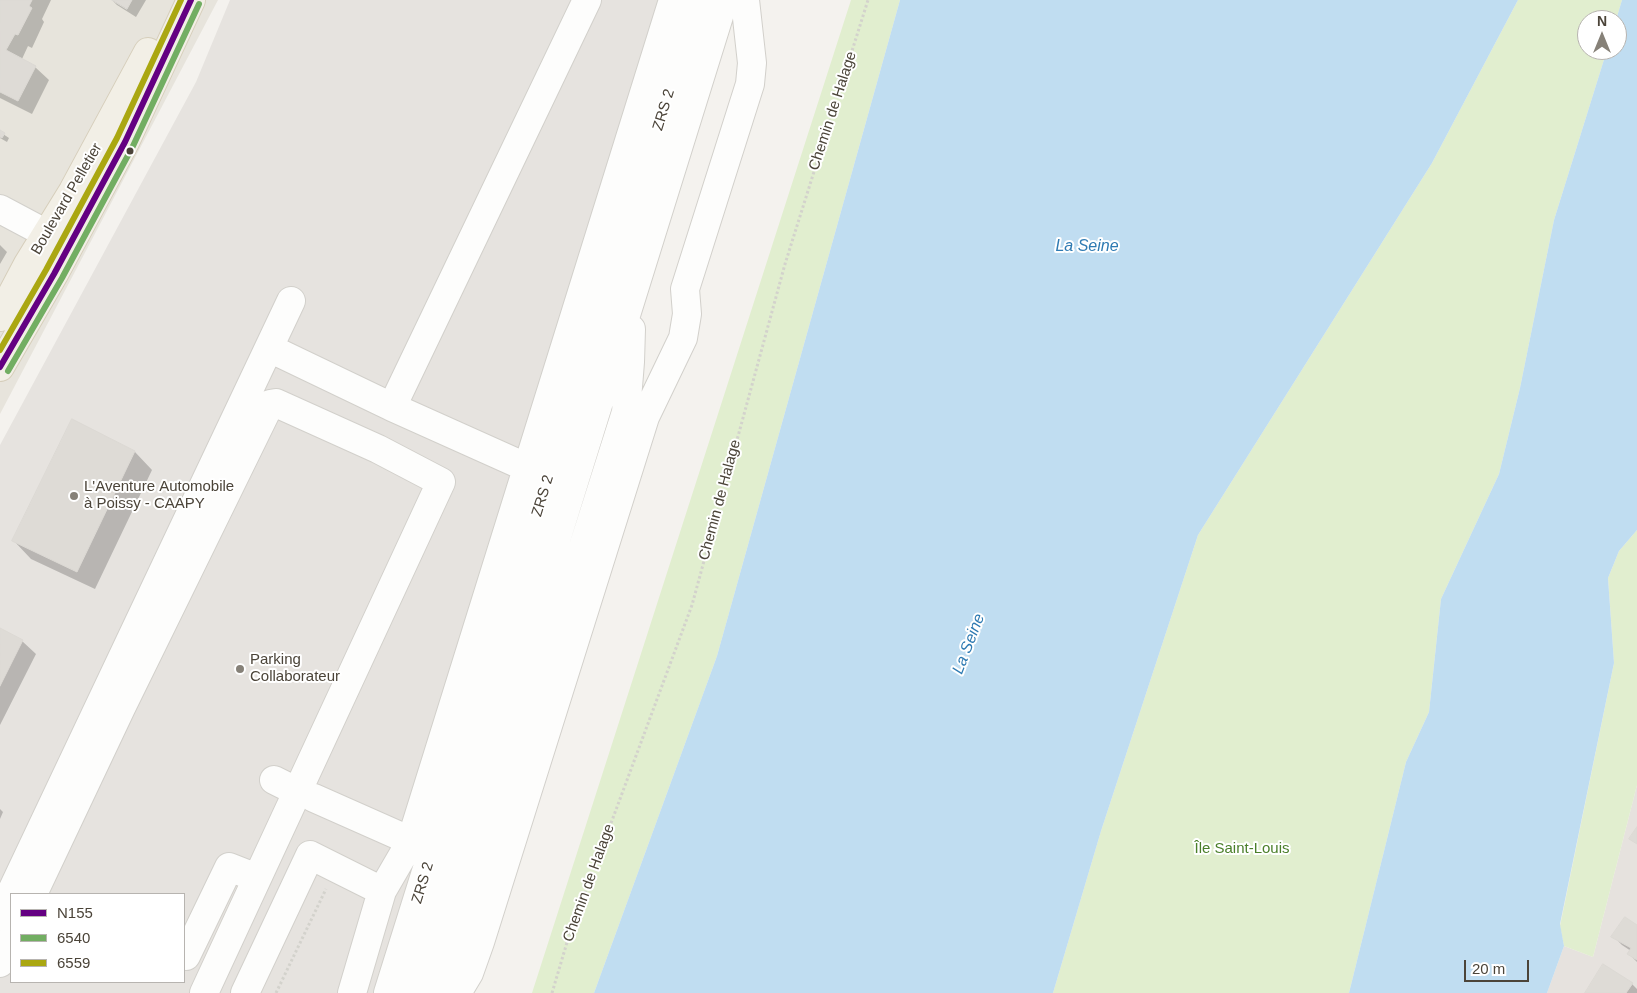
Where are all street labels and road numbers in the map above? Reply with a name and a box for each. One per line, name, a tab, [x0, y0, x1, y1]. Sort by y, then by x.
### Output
street label: Chemin de Halage	[805, 49, 861, 173]
street label: ZRS 2	[649, 87, 679, 133]
street label: Boulevard Pelletier	[28, 140, 106, 258]
street label: Chemin de Halage	[695, 438, 745, 562]
street label: ZRS 2	[528, 473, 558, 519]
street label: Chemin de Halage	[559, 822, 619, 944]
street label: ZRS 2	[408, 860, 438, 906]

